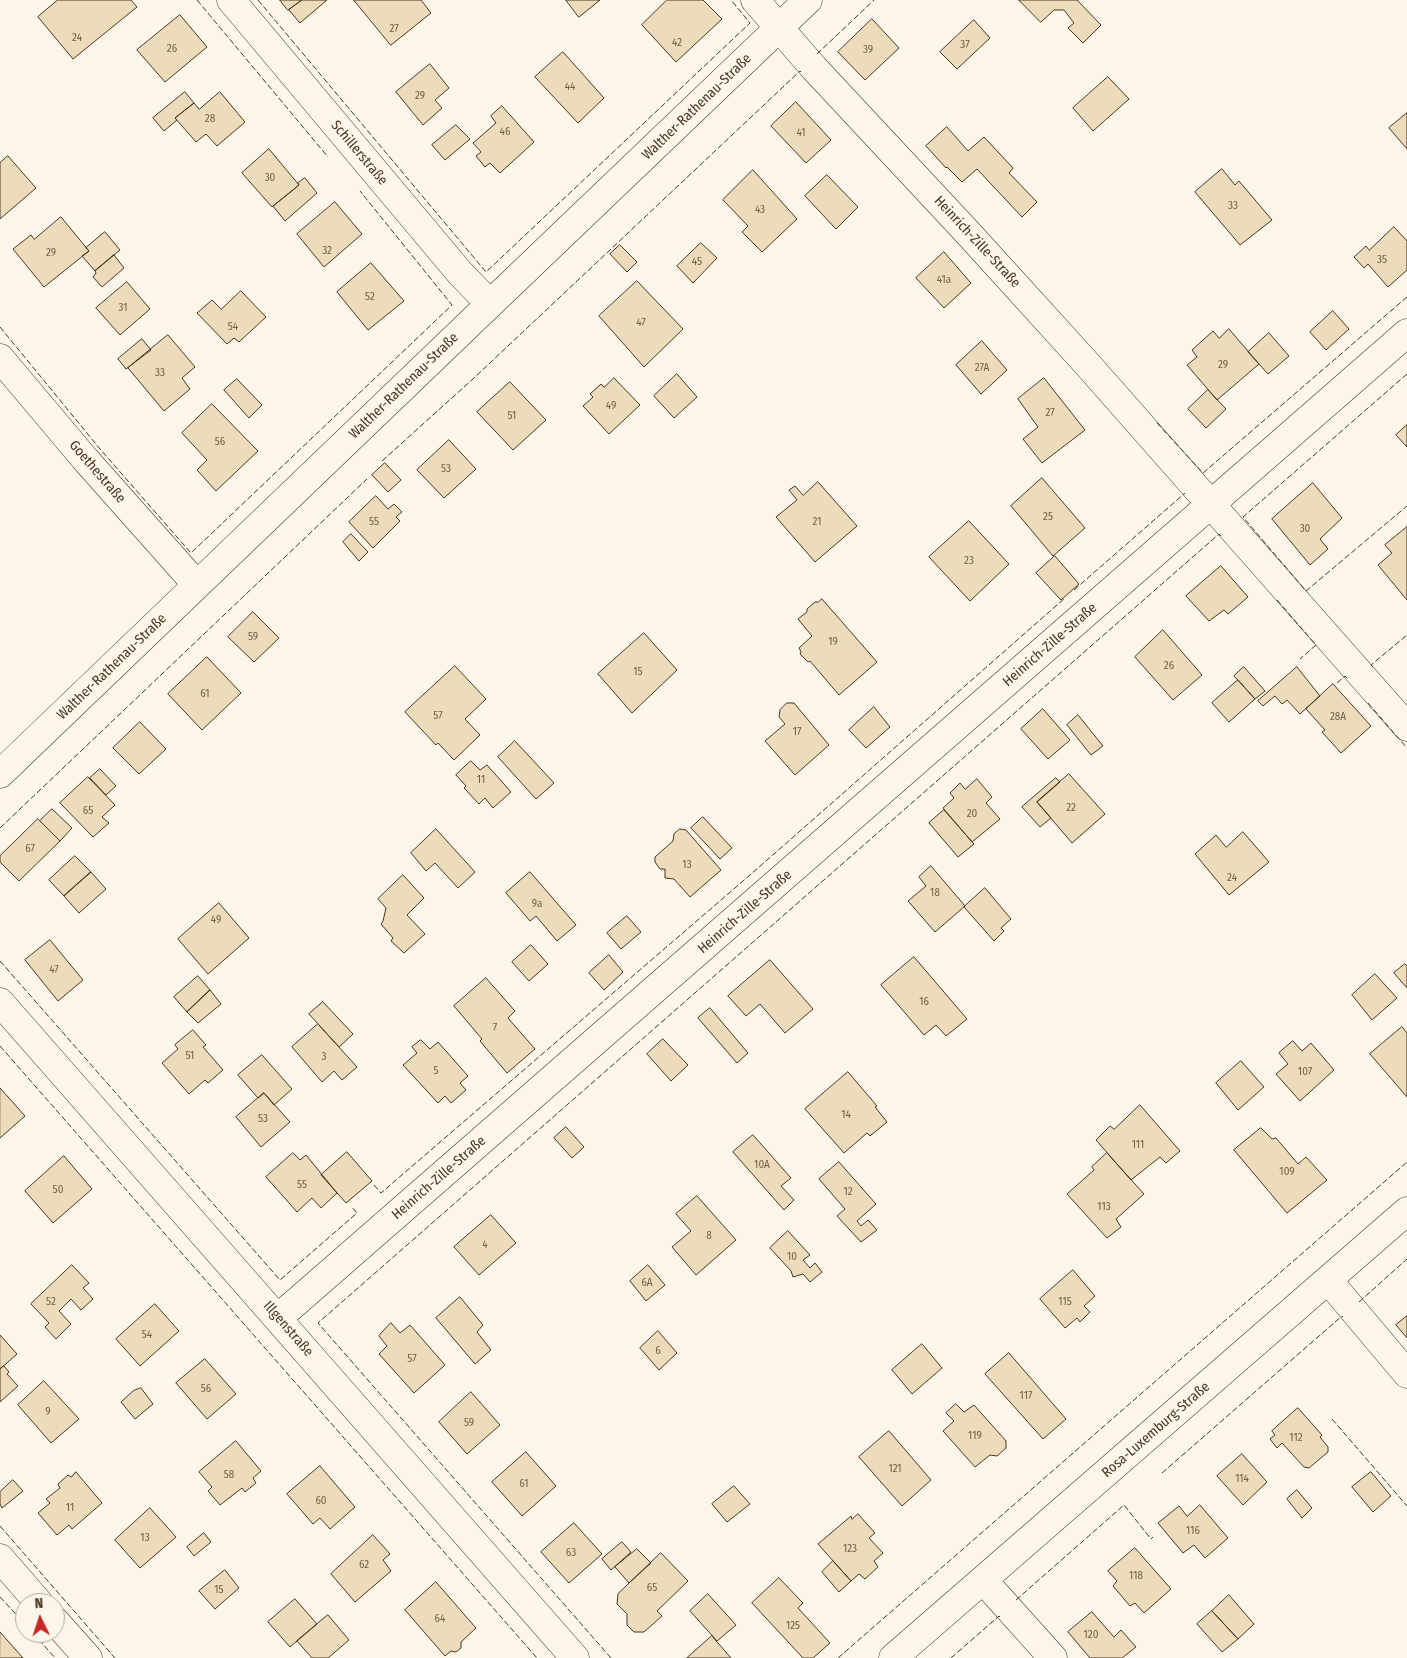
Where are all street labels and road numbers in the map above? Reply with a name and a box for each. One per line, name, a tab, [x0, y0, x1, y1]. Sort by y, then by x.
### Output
street label: Walther-Rathenau-Straße	[639, 50, 755, 164]
street label: Schillerstraße	[327, 117, 391, 189]
street label: Heinrich-Zille-Straße	[930, 193, 1024, 291]
street label: Walther-Rathenau-Straße	[346, 329, 462, 443]
street label: Goethestraße	[65, 437, 129, 507]
street label: Heinrich-Zille-Straße	[1000, 600, 1100, 690]
street label: Walther-Rathenau-Straße	[54, 610, 170, 724]
street label: Heinrich-Zille-Straße	[695, 867, 795, 957]
street label: Heinrich-Zille-Straße	[389, 1133, 489, 1223]
street label: Illgenstraße	[259, 1298, 317, 1360]
street label: Rosa-Luxemburg-Straße	[1099, 1379, 1213, 1481]

